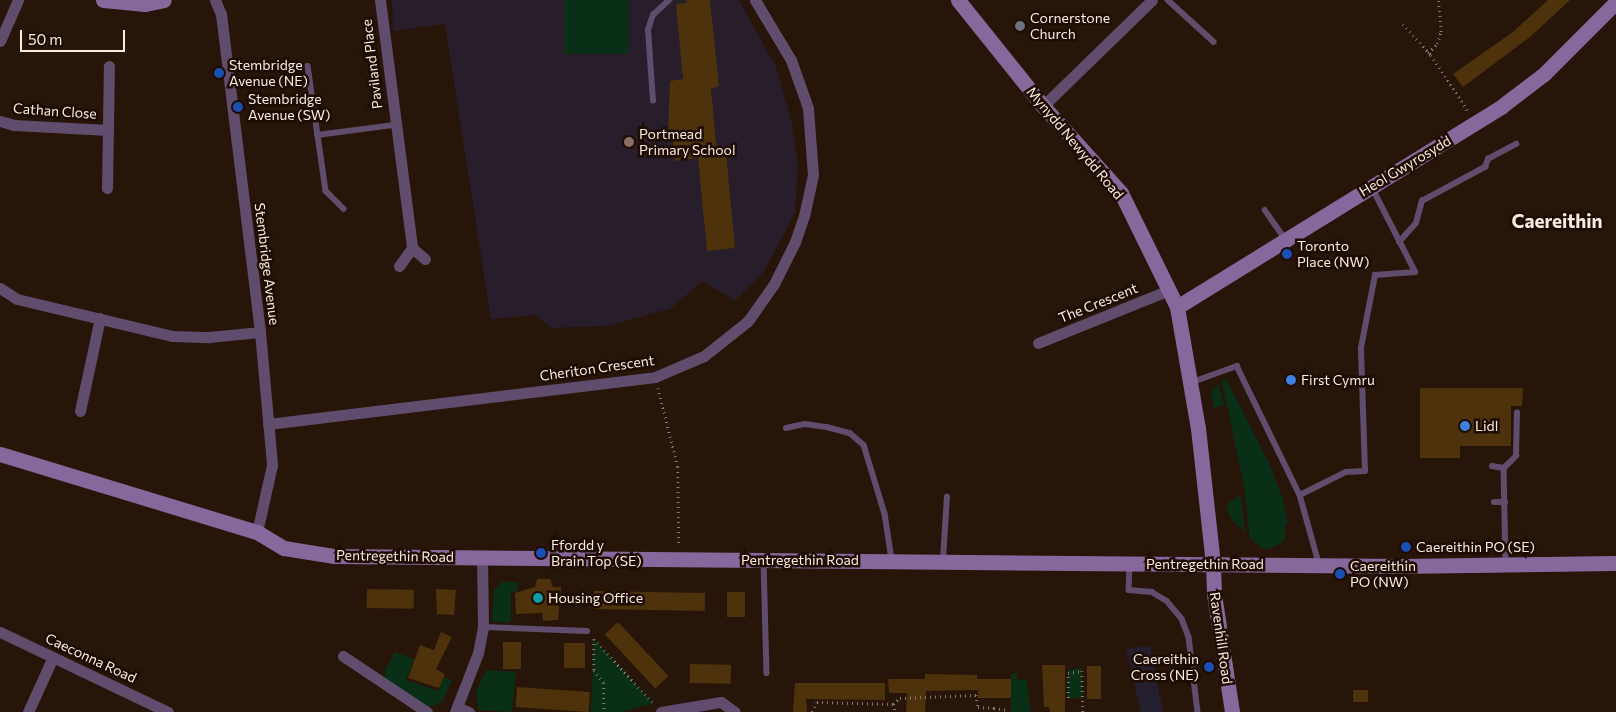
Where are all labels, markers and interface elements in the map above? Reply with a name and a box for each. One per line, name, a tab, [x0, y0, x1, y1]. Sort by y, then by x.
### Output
place label: Cornerstone Church	[1030, 10, 1110, 42]
street label: Paviland Place	[358, 18, 386, 110]
scale bar	[22, 20, 128, 52]
marker: Cornerstone Church	[1014, 20, 1026, 32]
text: 50 m	[28, 30, 62, 48]
place label: Stembridge Avenue (NE)	[229, 57, 308, 90]
marker: Stembridge Avenue (NE)	[213, 67, 225, 79]
street label: Mynydd Newydd Road	[1023, 83, 1127, 203]
place label: Stembridge Avenue (SW)	[248, 91, 330, 124]
street label: Cathan Close	[13, 100, 97, 122]
marker: Stembridge Avenue (SW)	[232, 101, 244, 113]
place label: Portmead Primary School	[639, 126, 735, 158]
street label: Heol Gwyrosydd	[1356, 132, 1454, 200]
marker: Portmead Primary School	[623, 136, 635, 148]
street label: Stembridge Avenue	[251, 202, 283, 326]
district label: Caereithin	[1511, 210, 1603, 232]
place label: Toronto Place (NW)	[1297, 238, 1369, 270]
marker: Toronto Place (NW)	[1281, 248, 1293, 260]
street label: The Crescent	[1056, 280, 1140, 326]
street label: Cheriton Crescent	[539, 352, 655, 384]
place label: First Cymru	[1301, 372, 1375, 388]
marker: First Cymru	[1285, 374, 1297, 386]
place label: Lidl	[1475, 418, 1498, 434]
marker: Lidl	[1459, 420, 1471, 432]
place label: Ffordd y Brain Top (SE)	[551, 537, 642, 570]
place label: Caereithin PO (SE)	[1416, 539, 1535, 555]
marker: Caereithin PO (SE)	[1400, 541, 1412, 553]
street label: Pentregethin Road	[336, 547, 454, 565]
marker: Ffordd y Brain Top (SE)	[535, 547, 547, 559]
street label: Pentregethin Road	[741, 552, 859, 568]
street label: Pentregethin Road	[1146, 556, 1264, 572]
place label: Caereithin PO (NW)	[1350, 558, 1416, 590]
marker: Caereithin PO (NW)	[1334, 568, 1346, 580]
place label: Housing Office	[548, 590, 643, 606]
street label: Ravenhill Road	[1206, 591, 1236, 685]
marker: Housing Office	[532, 592, 544, 604]
street label: Caeconna Road	[43, 630, 139, 686]
place label: Caereithin Cross (NE)	[1131, 651, 1199, 684]
marker: Caereithin Cross (NE)	[1203, 661, 1215, 673]

